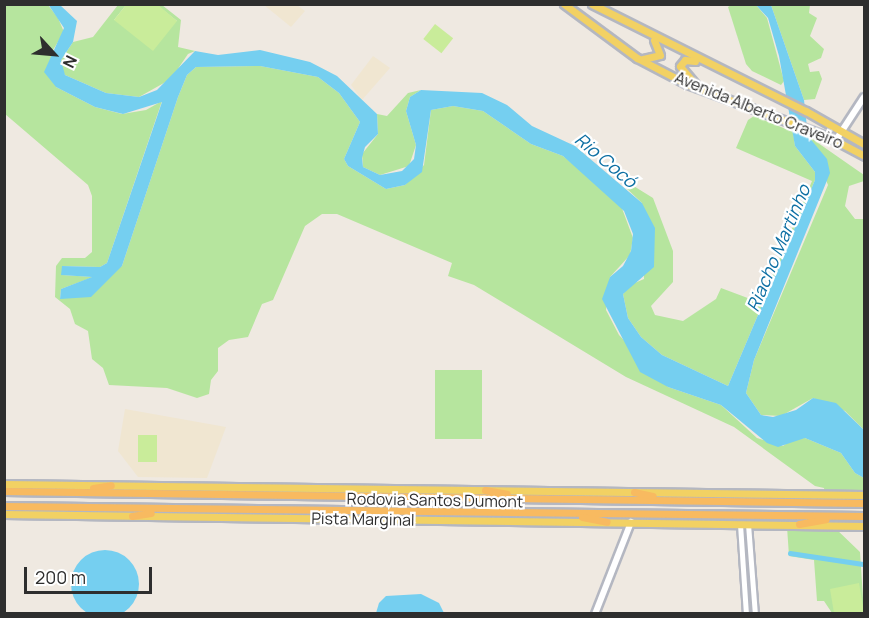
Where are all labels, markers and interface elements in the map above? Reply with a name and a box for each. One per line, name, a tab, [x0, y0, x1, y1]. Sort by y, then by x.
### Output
north arrow	[24, 24, 84, 84]
text: N	[58, 52, 83, 72]
street label: Avenida Alberto Craveiro	[672, 67, 846, 153]
water label: Rio Cocó	[571, 128, 641, 192]
water label: Riacho Martinho	[742, 181, 814, 315]
street label: Rodovia Santos Dumont	[347, 489, 523, 511]
street label: Pista Marginal	[311, 508, 415, 530]
scale bar	[27, 555, 154, 593]
text: 200 m	[35, 565, 86, 589]

